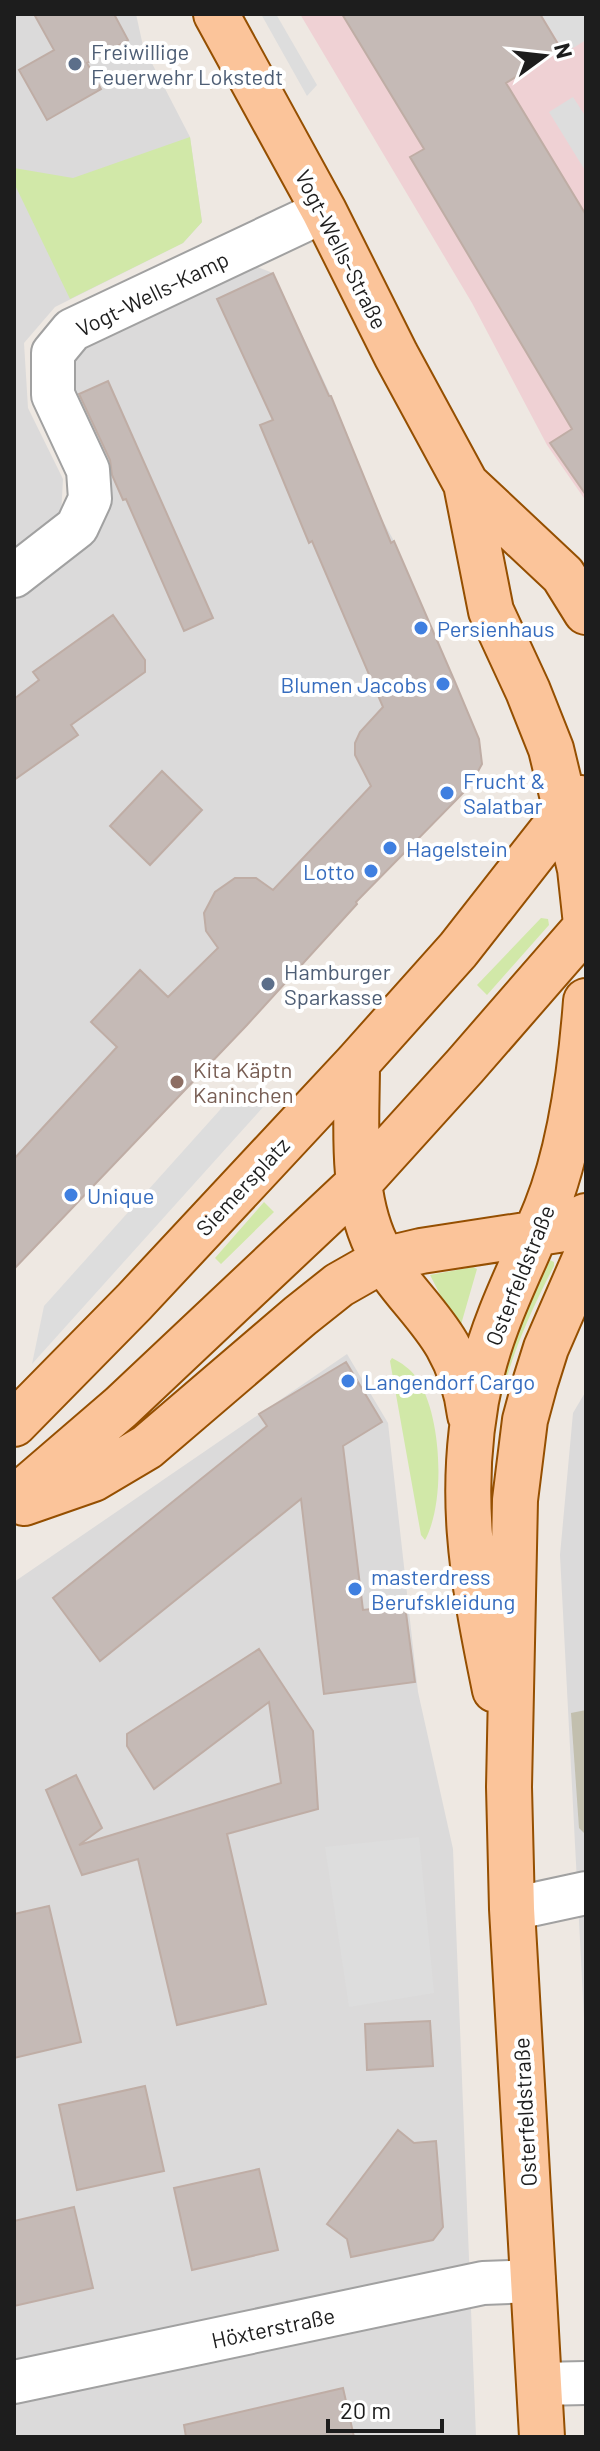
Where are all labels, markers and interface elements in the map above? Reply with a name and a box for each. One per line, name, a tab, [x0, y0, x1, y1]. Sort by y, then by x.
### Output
north arrow	[504, 16, 584, 96]
place label: Freiwillige Feuerwehr Lokstedt	[91, 38, 283, 89]
text: N	[550, 40, 579, 61]
marker: Freiwillige Feuerwehr Lokstedt	[66, 55, 84, 73]
street label: Vogt-Wells-Straße	[291, 165, 393, 333]
street label: Vogt-Wells-Kamp	[72, 245, 232, 341]
place label: Persienhaus	[437, 615, 555, 641]
marker: Persienhaus	[412, 619, 430, 637]
place label: Blumen Jacobs	[280, 671, 427, 697]
marker: Blumen Jacobs	[434, 675, 452, 693]
place label: Frucht & Salatbar	[463, 767, 545, 818]
marker: Frucht & Salatbar	[438, 784, 456, 802]
place label: Hagelstein	[406, 835, 508, 861]
marker: Hagelstein	[381, 839, 399, 857]
place label: Lotto	[303, 858, 355, 884]
marker: Lotto	[362, 862, 380, 880]
place label: Hamburger Sparkasse	[284, 958, 391, 1009]
marker: Hamburger Sparkasse	[259, 975, 277, 993]
place label: Kita Käptn Kaninchen	[193, 1056, 294, 1107]
marker: Kita Käptn Kaninchen	[168, 1073, 186, 1091]
street label: Siemersplatz	[190, 1132, 294, 1240]
place label: Unique	[87, 1182, 154, 1208]
marker: Unique	[62, 1186, 80, 1204]
street label: Osterfeldstraße	[479, 1201, 559, 1349]
place label: Langendorf Cargo	[364, 1368, 535, 1394]
marker: Langendorf Cargo	[339, 1372, 357, 1390]
place label: masterdress Berufskleidung	[371, 1563, 515, 1614]
marker: masterdress Berufskleidung	[346, 1580, 364, 1598]
street label: Osterfeldstraße	[507, 2037, 541, 2187]
street label: Höxterstraße	[209, 2301, 337, 2353]
scale bar	[328, 2383, 442, 2433]
text: 20 m	[340, 2395, 391, 2424]

